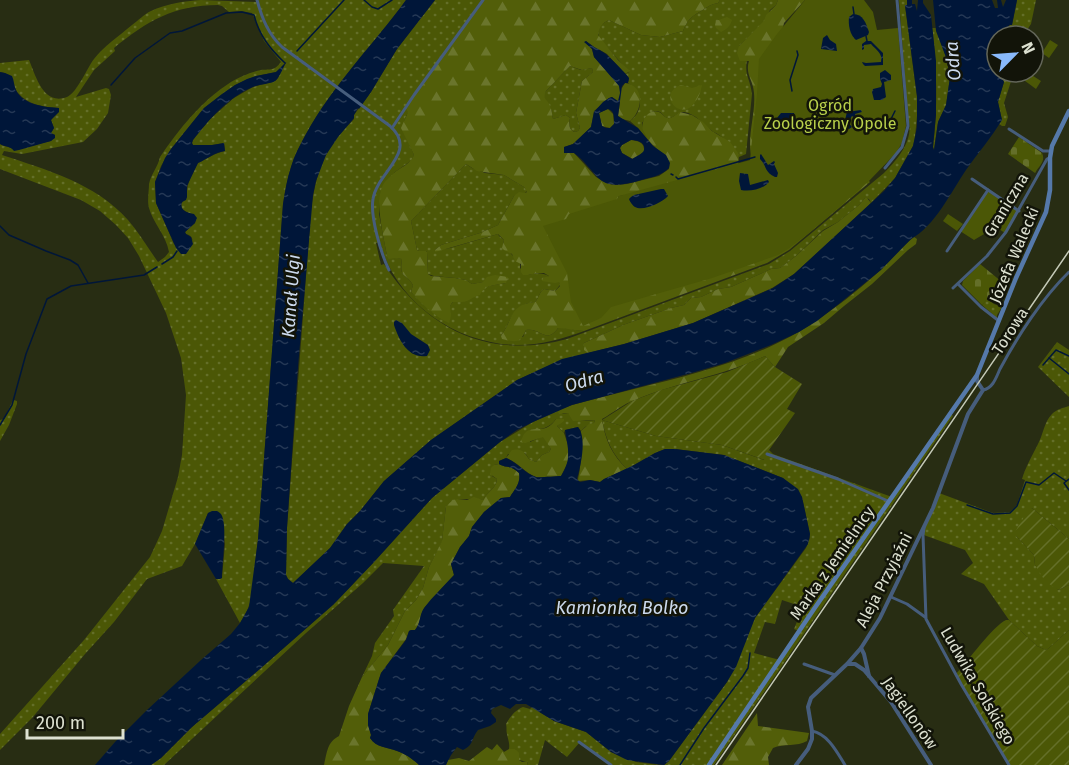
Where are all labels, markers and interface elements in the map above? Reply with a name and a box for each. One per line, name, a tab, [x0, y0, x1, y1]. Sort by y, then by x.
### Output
north arrow	[985, 24, 1045, 84]
text: N	[1017, 39, 1039, 57]
water label: Odra	[940, 40, 966, 82]
park label: Ogród Zoologiczny Opole	[764, 96, 896, 133]
street label: Graniczna	[980, 170, 1032, 240]
street label: Józefa Walecki	[985, 204, 1043, 306]
water label: Kanał Ulgi	[277, 254, 305, 338]
street label: Torowa	[988, 304, 1032, 358]
water label: Odra	[562, 365, 606, 397]
street label: Marka z Jemielnicy	[786, 503, 878, 623]
street label: Aleja Przyjaźni	[852, 529, 916, 631]
water label: Kamionka Bolko	[556, 597, 688, 619]
street label: Ludwika Solskiego	[937, 624, 1019, 748]
street label: Jagiellonów	[878, 673, 942, 753]
scale bar	[27, 702, 123, 740]
text: 200 m	[36, 712, 85, 734]

